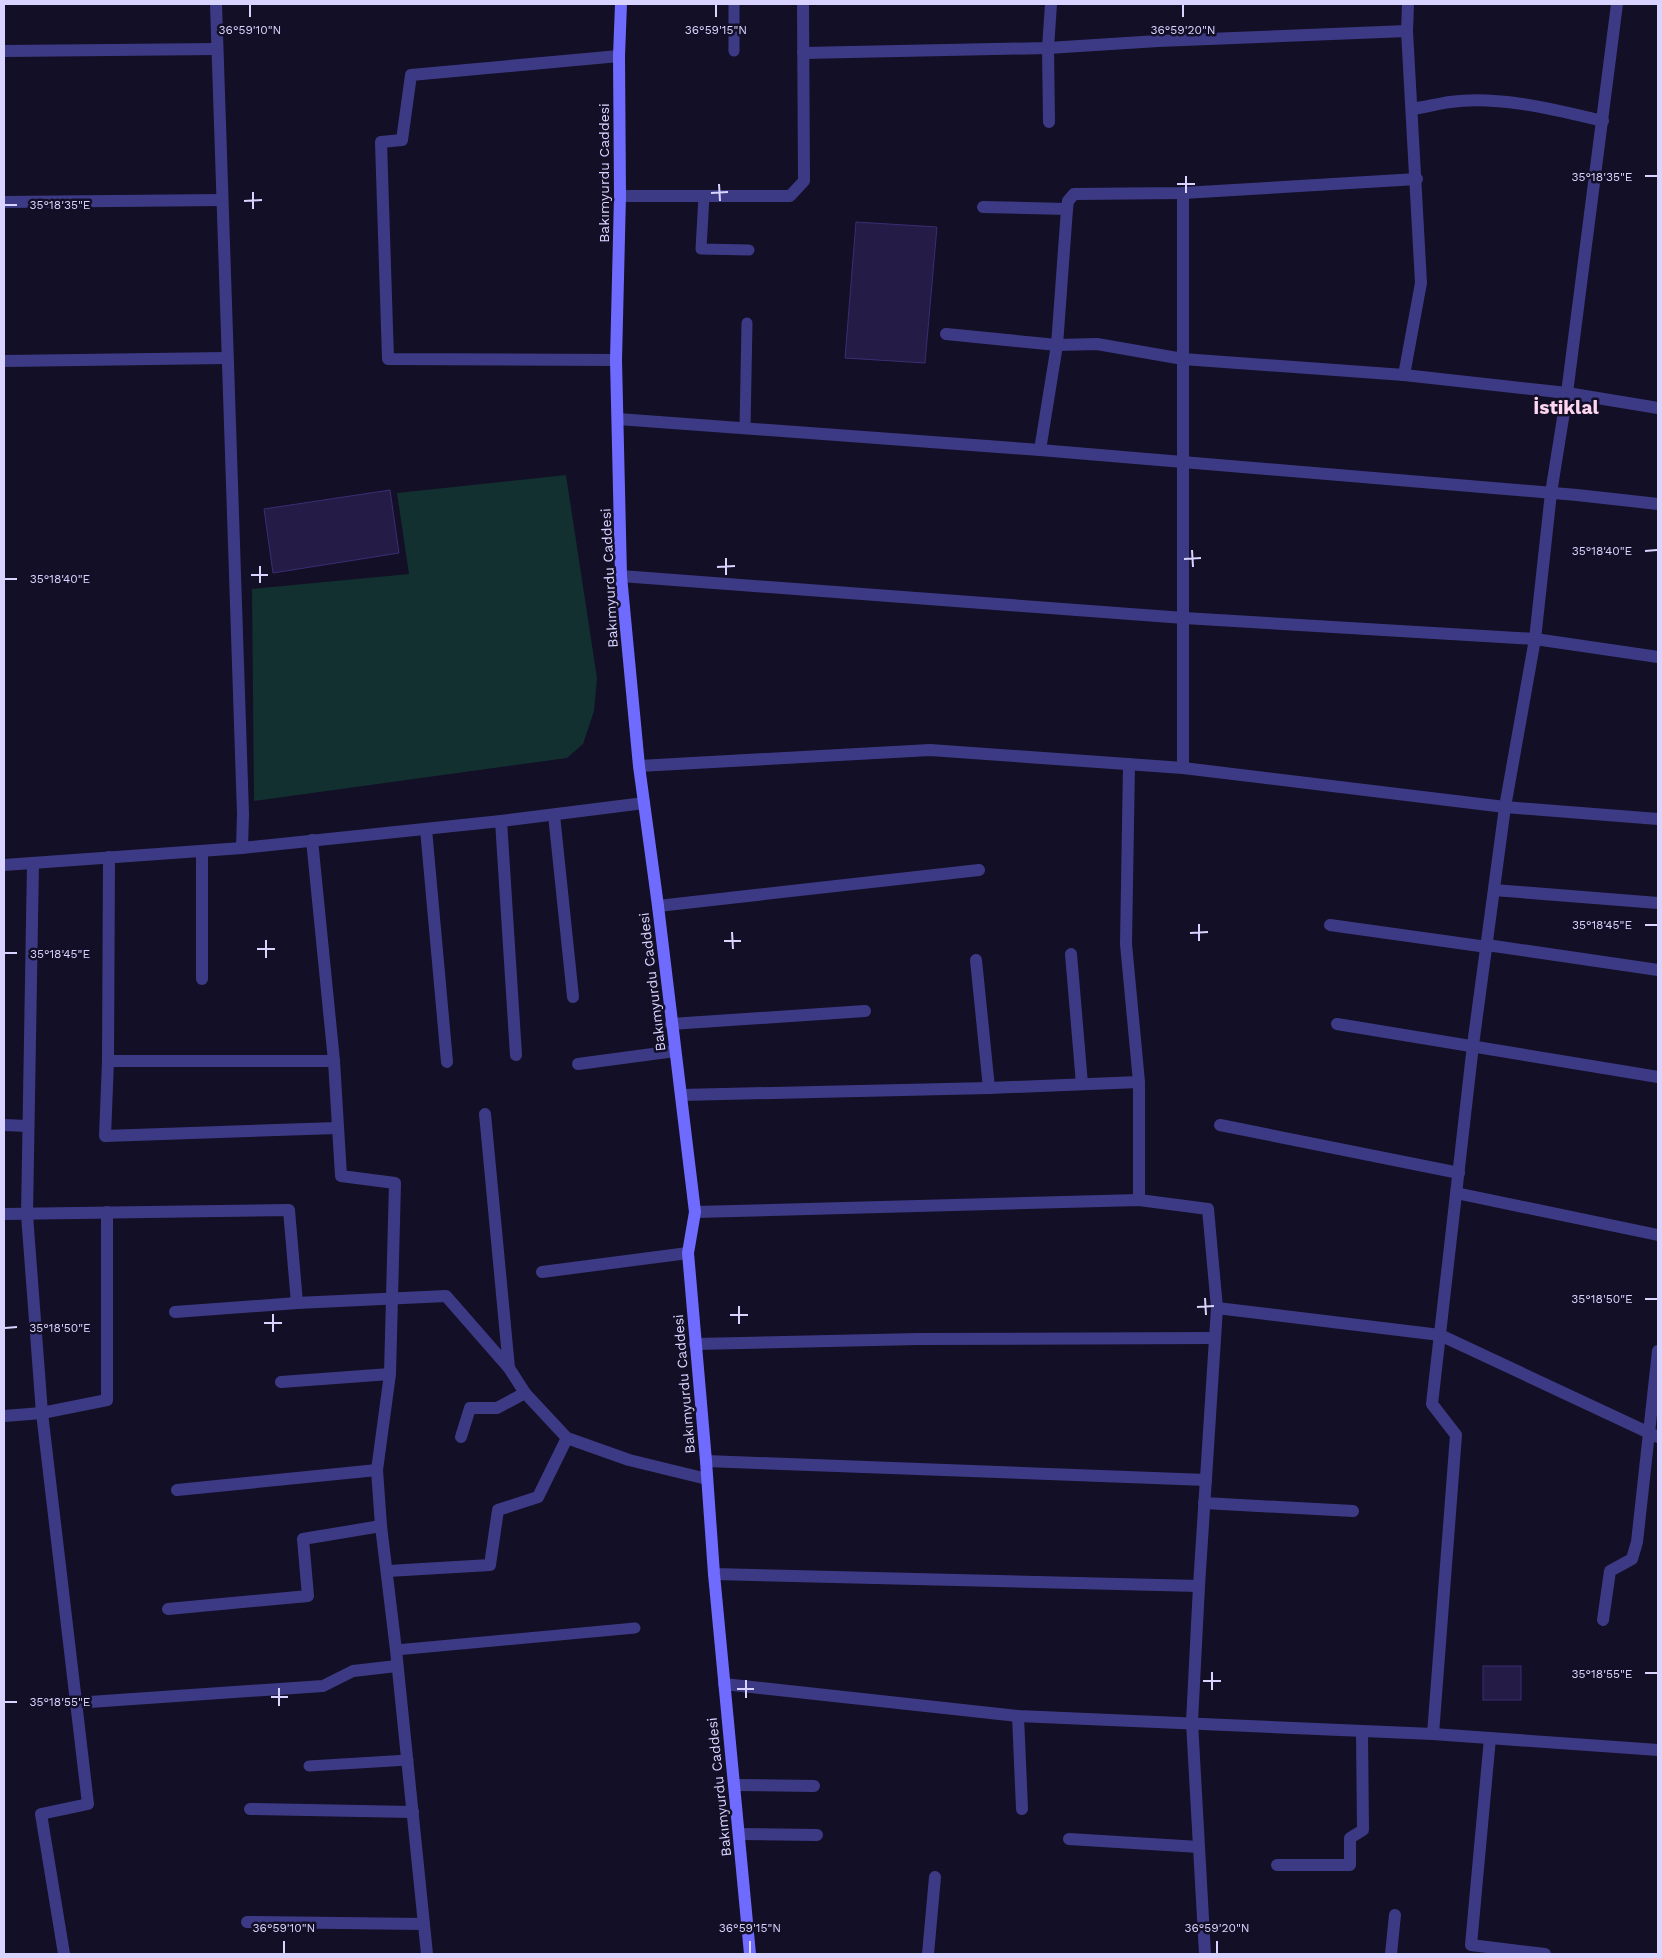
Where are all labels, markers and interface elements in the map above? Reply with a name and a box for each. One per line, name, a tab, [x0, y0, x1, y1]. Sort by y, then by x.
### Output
text: 36°59'10"N	[219, 23, 281, 37]
text: 36°59'15"N	[685, 23, 747, 37]
text: 36°59'20"N	[1150, 23, 1216, 37]
street label: Bakımyurdu Caddesi	[596, 103, 612, 243]
text: 35°18'35"E	[1572, 170, 1633, 184]
text: 35°18'35"E	[30, 198, 91, 212]
district label: İstiklal	[1533, 396, 1599, 419]
street label: Bakımyurdu Caddesi	[597, 508, 621, 648]
text: 35°18'40"E	[1572, 544, 1633, 558]
text: 35°18'40"E	[30, 572, 91, 586]
street label: Bakımyurdu Caddesi	[636, 912, 668, 1052]
text: 35°18'45"E	[1572, 918, 1632, 932]
text: 35°18'45"E	[30, 947, 90, 961]
text: 35°18'50"E	[1571, 1292, 1633, 1306]
street label: Bakımyurdu Caddesi	[670, 1314, 698, 1454]
text: 35°18'50"E	[29, 1321, 91, 1335]
text: 35°18'55"E	[1572, 1667, 1633, 1681]
text: 35°18'55"E	[30, 1695, 91, 1709]
street label: Bakımyurdu Caddesi	[704, 1717, 734, 1857]
text: 36°59'10"N	[253, 1921, 315, 1935]
text: 36°59'15"N	[719, 1921, 781, 1935]
text: 36°59'20"N	[1184, 1921, 1250, 1935]

